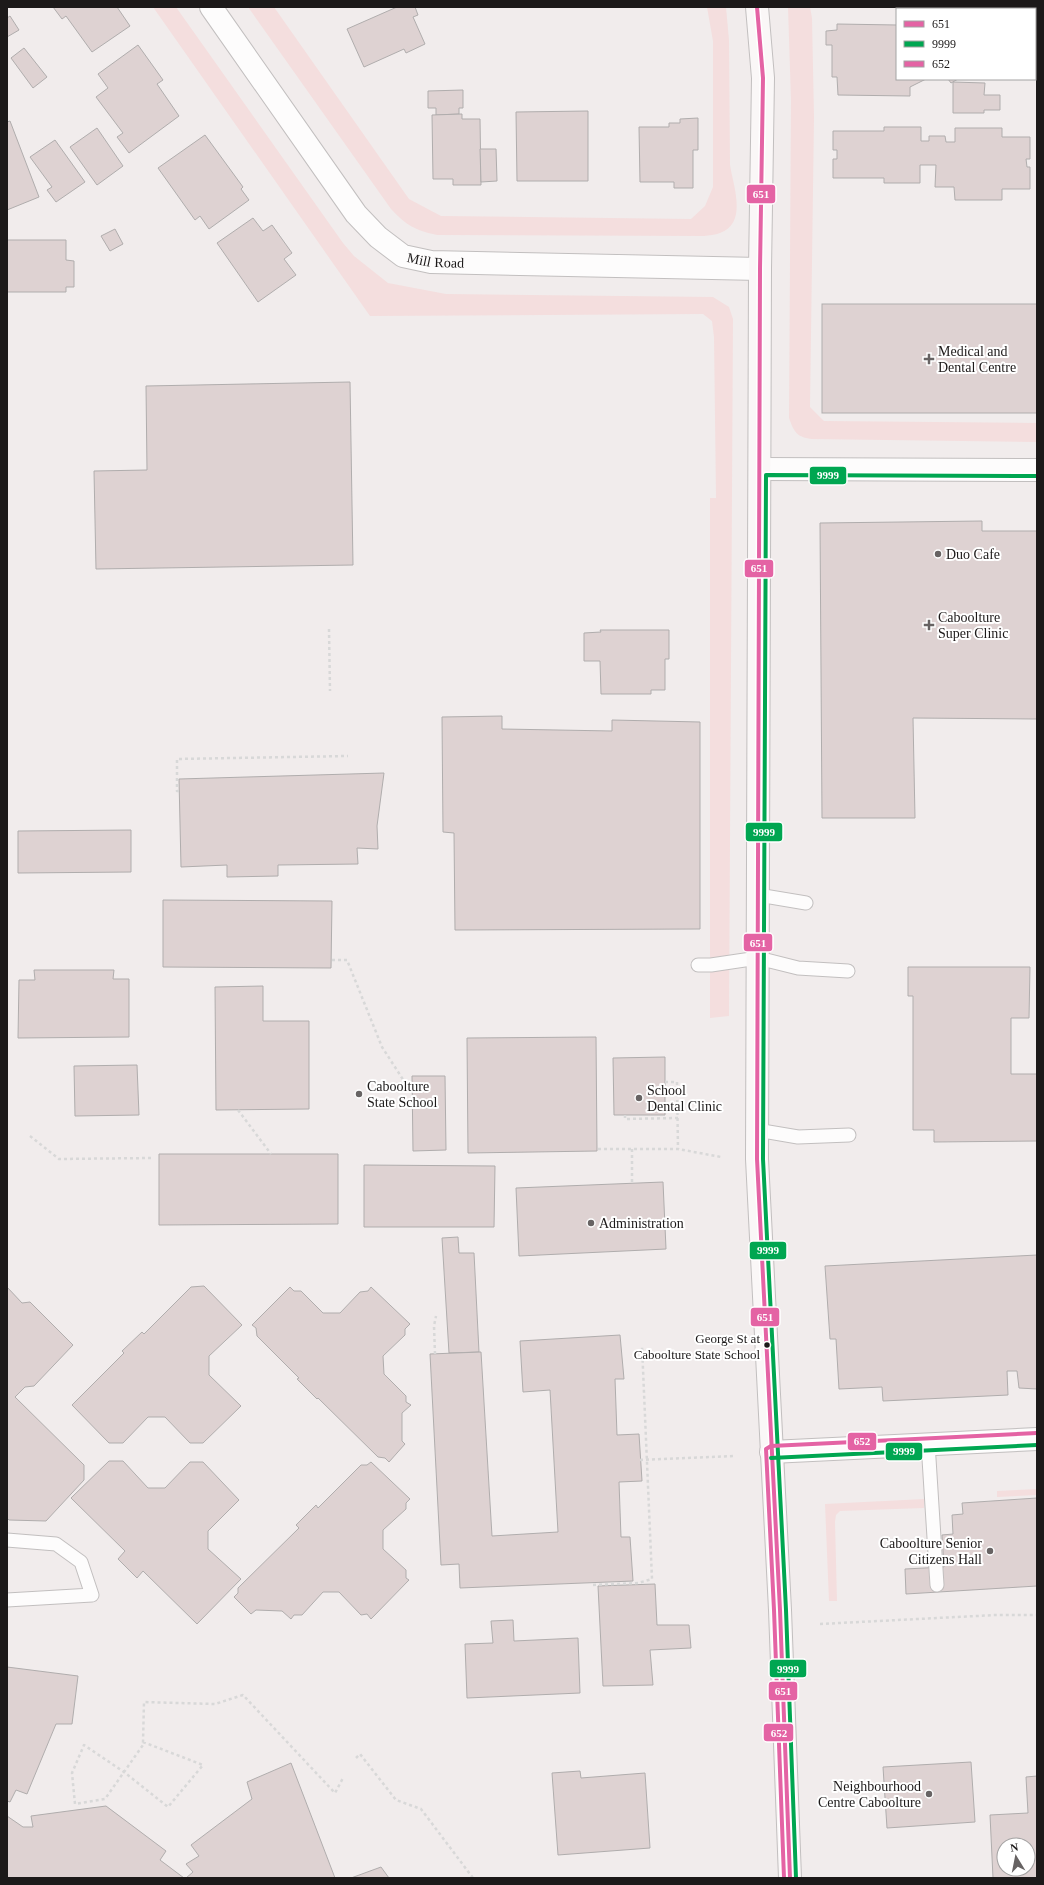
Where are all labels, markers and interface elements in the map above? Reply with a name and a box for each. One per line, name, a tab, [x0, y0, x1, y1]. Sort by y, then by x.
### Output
legend	[896, 8, 1036, 80]
text: 651	[932, 17, 950, 31]
text: 9999	[932, 37, 956, 51]
text: 652	[932, 57, 950, 71]
line badge: 651	[746, 184, 776, 204]
text: 651	[753, 188, 769, 200]
street label: Mill Road	[406, 250, 464, 271]
place label: Medical and Dental Centre	[938, 344, 1016, 375]
marker: Medical and Dental Centre	[923, 353, 935, 365]
line badge: 9999	[809, 466, 847, 485]
text: 9999	[817, 469, 840, 481]
place label: Duo Cafe	[946, 547, 1000, 562]
marker: Duo Cafe	[933, 549, 943, 559]
line badge: 651	[744, 559, 774, 578]
text: 651	[751, 562, 767, 574]
place label: Caboolture Super Clinic	[938, 610, 1008, 641]
marker: Caboolture Super Clinic	[923, 619, 935, 631]
line badge: 9999	[745, 822, 783, 842]
text: 9999	[753, 826, 776, 838]
line badge: 651	[743, 933, 773, 952]
text: 651	[750, 937, 766, 949]
place label: Caboolture State School	[367, 1079, 437, 1110]
place label: School Dental Clinic	[647, 1083, 722, 1114]
marker: Caboolture State School	[354, 1089, 364, 1099]
marker: School Dental Clinic	[634, 1093, 644, 1103]
place label: Administration	[599, 1216, 684, 1231]
marker: Administration	[586, 1218, 596, 1228]
line badge: 9999	[749, 1241, 787, 1260]
text: 9999	[757, 1244, 780, 1256]
line badge: 651	[750, 1307, 780, 1327]
text: 651	[757, 1311, 773, 1323]
place label: George St at Caboolture State School	[634, 1331, 760, 1362]
marker: George St at Caboolture State School	[762, 1340, 772, 1350]
line badge: 652	[847, 1432, 877, 1451]
text: 652	[854, 1435, 871, 1447]
line badge: 9999	[885, 1442, 923, 1461]
text: 9999	[893, 1445, 916, 1457]
place label: Caboolture Senior Citizens Hall	[880, 1536, 982, 1567]
marker: Caboolture Senior Citizens Hall	[985, 1546, 995, 1556]
line badge: 9999	[769, 1659, 807, 1678]
text: 9999	[777, 1663, 800, 1675]
line badge: 651	[768, 1681, 798, 1701]
text: 651	[775, 1685, 791, 1697]
line badge: 652	[763, 1723, 794, 1742]
text: 652	[771, 1727, 788, 1739]
place label: Neighbourhood Centre Caboolture	[818, 1779, 921, 1810]
marker: Neighbourhood Centre Caboolture	[924, 1789, 934, 1799]
north arrow	[996, 1837, 1036, 1877]
text: N	[1009, 1841, 1019, 1854]

